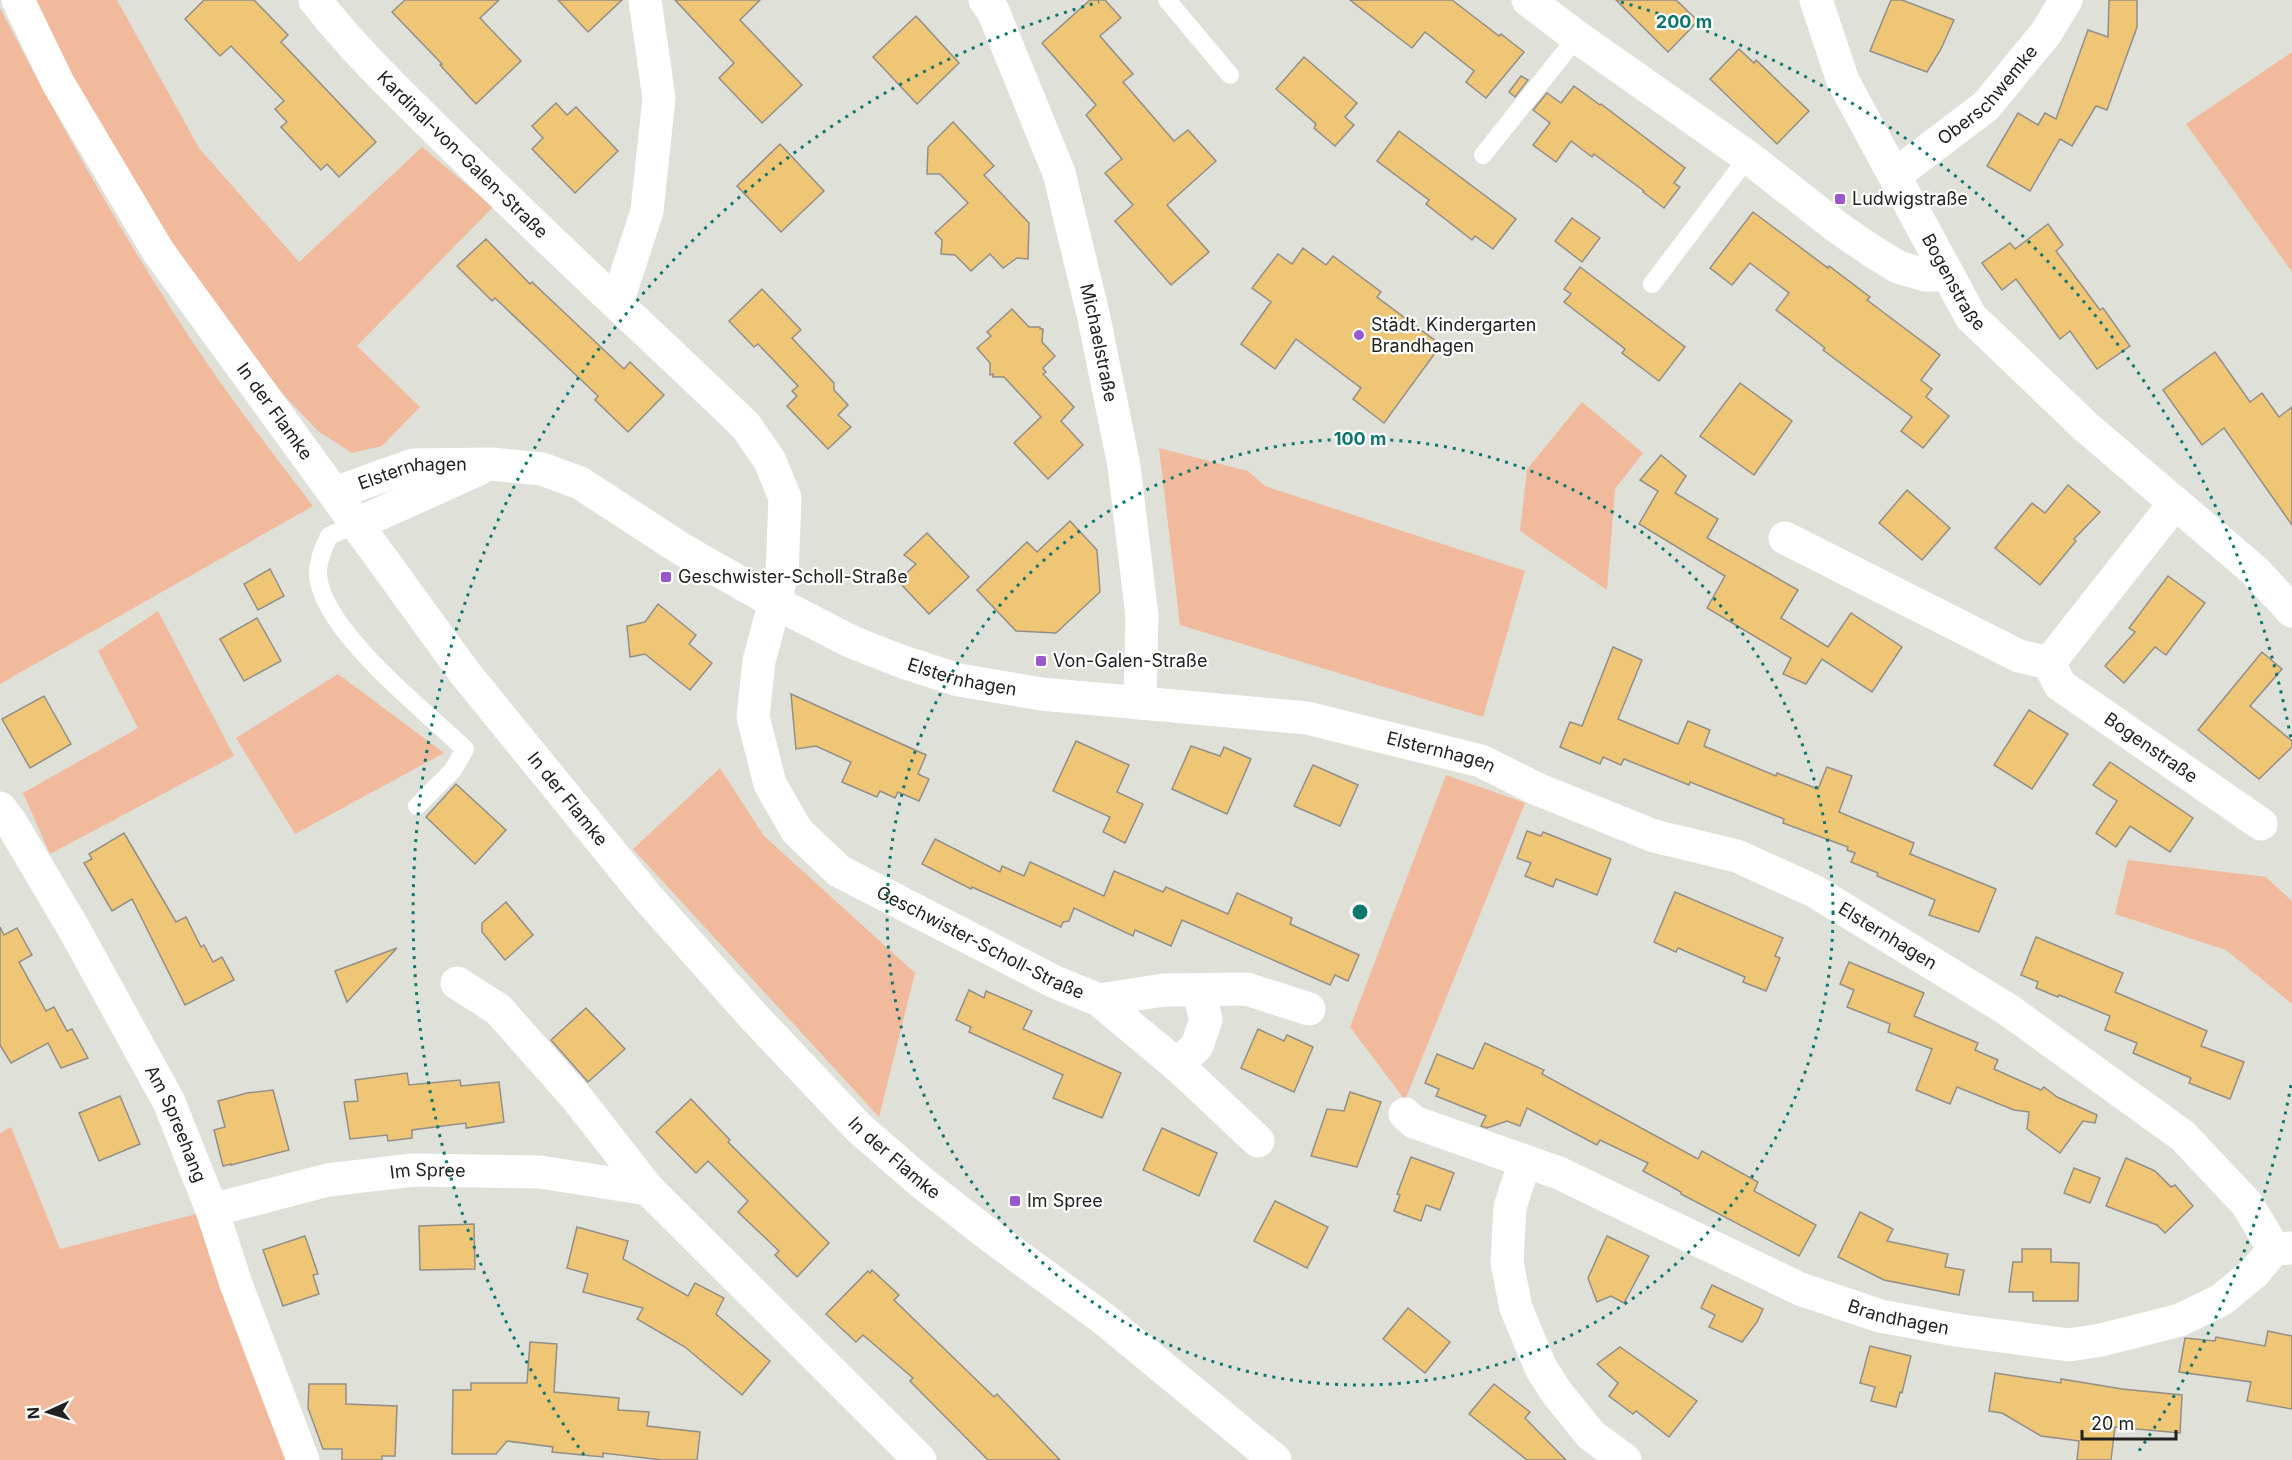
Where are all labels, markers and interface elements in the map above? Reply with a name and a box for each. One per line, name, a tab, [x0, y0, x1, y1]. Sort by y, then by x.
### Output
text: 200 m	[1656, 11, 1712, 32]
street label: Oberschwemke	[1933, 41, 2042, 149]
street label: Kardinal-von-Galen-Straße	[373, 66, 552, 243]
place label: Ludwigstraße	[1852, 188, 1968, 209]
marker: Ludwigstraße	[1833, 192, 1847, 206]
street label: Bogenstraße	[1918, 230, 1990, 335]
street label: Michaelstraße	[1076, 281, 1122, 404]
place label: Städt. Kindergarten Brandhagen	[1371, 314, 1536, 356]
marker: Städt. Kindergarten Brandhagen	[1352, 328, 1366, 342]
street label: In der Flamke	[233, 359, 317, 464]
text: 100 m	[1334, 428, 1386, 449]
street label: Elsternhagen	[355, 453, 467, 494]
place label: Geschwister-Scholl-Straße	[678, 566, 908, 587]
marker: Geschwister-Scholl-Straße	[659, 570, 673, 584]
place label: Von-Galen-Straße	[1053, 650, 1207, 671]
street label: Elsternhagen	[905, 653, 1018, 700]
marker: Von-Galen-Straße	[1034, 654, 1048, 668]
street label: Bogenstraße	[2100, 708, 2202, 787]
street label: Elsternhagen	[1385, 727, 1499, 777]
street label: In der Flamke	[523, 748, 612, 850]
street label: Geschwister-Scholl-Straße	[873, 881, 1088, 1003]
street label: Elsternhagen	[1835, 898, 1941, 974]
centre of rings	[1350, 902, 1370, 922]
street label: Am Spreehang	[141, 1061, 211, 1185]
street label: In der Flamke	[844, 1112, 945, 1203]
street label: Im Spree	[389, 1159, 466, 1183]
place label: Im Spree	[1027, 1190, 1103, 1211]
marker: Im Spree	[1008, 1194, 1022, 1208]
street label: Brandhagen	[1845, 1295, 1951, 1339]
north arrow	[18, 1382, 78, 1442]
scale bar	[2082, 1403, 2176, 1441]
text: N	[23, 1406, 43, 1420]
text: 20 m	[2091, 1413, 2134, 1434]

